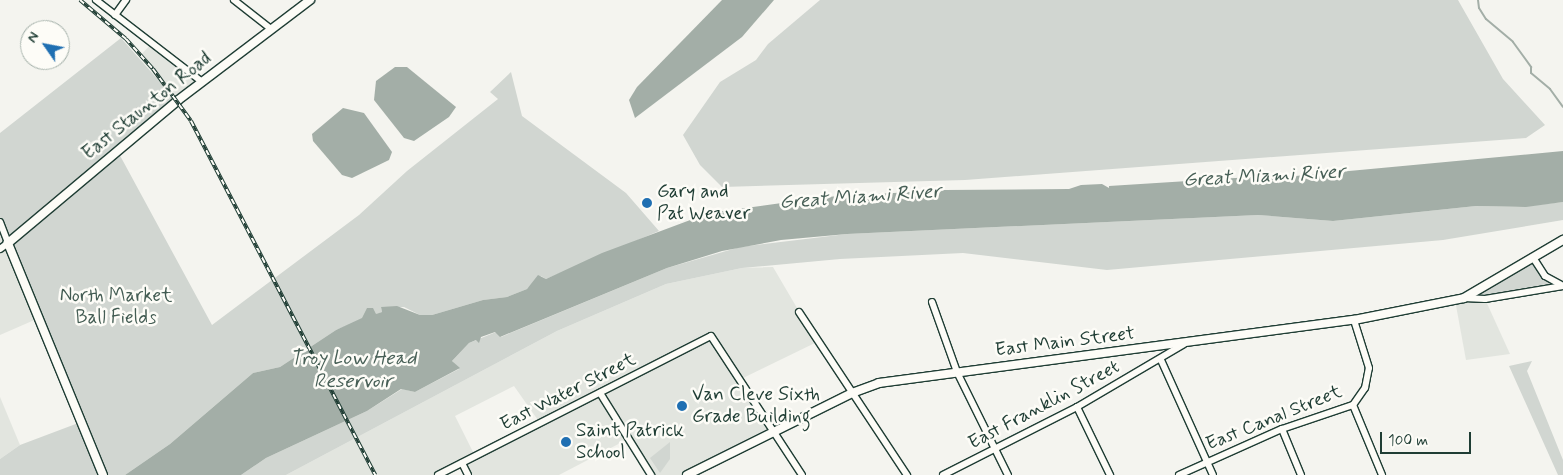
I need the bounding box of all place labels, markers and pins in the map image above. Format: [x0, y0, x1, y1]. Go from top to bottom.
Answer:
place label: Gary and Pat Weaver [657, 181, 751, 225]
marker: Gary and Pat Weaver [641, 197, 653, 209]
place label: Van Cleve Sixth Grade Building [692, 384, 819, 428]
marker: Van Cleve Sixth Grade Building [676, 400, 688, 412]
place label: Saint Patrick School [576, 420, 684, 464]
marker: Saint Patrick School [560, 436, 572, 448]

